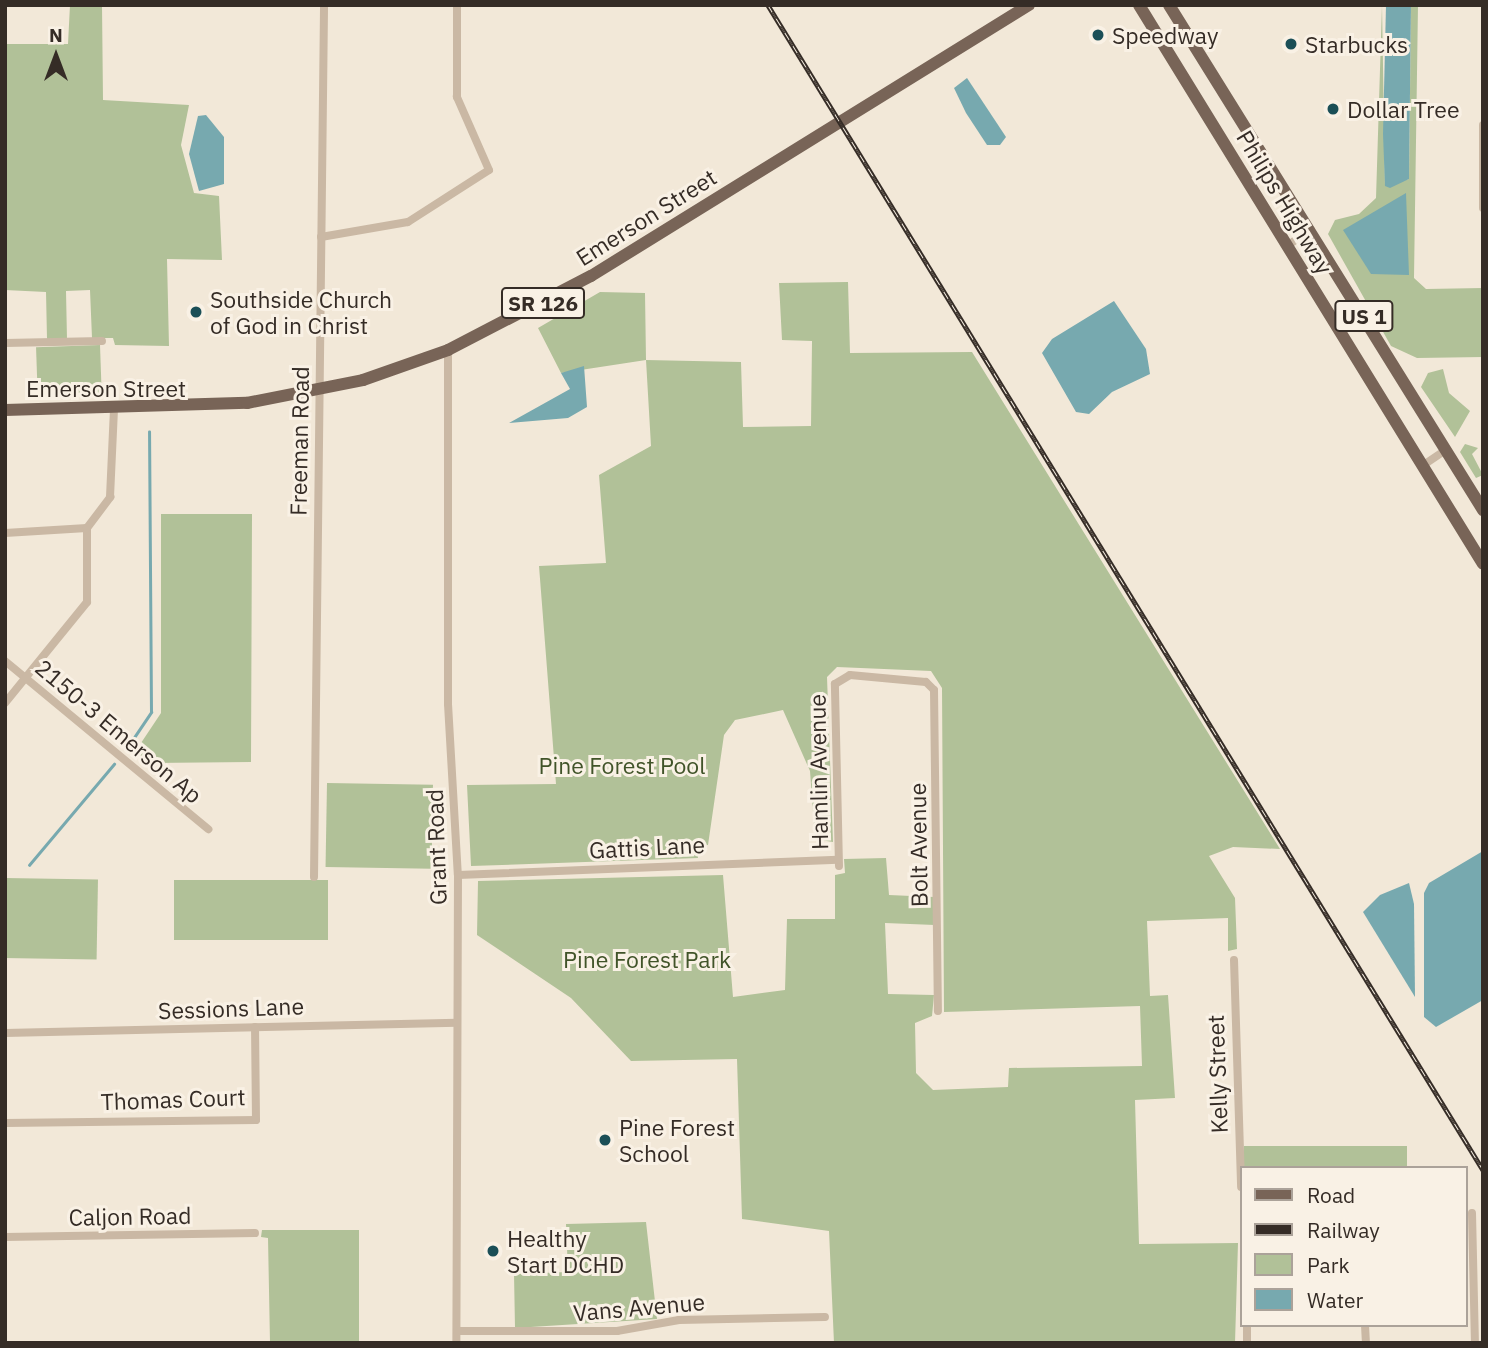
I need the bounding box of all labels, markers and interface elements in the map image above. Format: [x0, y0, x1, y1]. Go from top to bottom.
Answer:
north arrow [21, 21, 91, 91]
place label: Speedway [1112, 21, 1218, 49]
text: N [49, 23, 63, 47]
marker: Speedway [1090, 27, 1106, 43]
place label: Starbucks [1305, 30, 1408, 58]
marker: Starbucks [1283, 36, 1299, 52]
place label: Dollar Tree [1347, 95, 1460, 123]
marker: Dollar Tree [1325, 101, 1341, 117]
street label: Philips Highway [1231, 125, 1339, 279]
street label: Emerson Street [571, 163, 721, 271]
place label: Southside Church of God in Christ [210, 285, 392, 339]
road number: SR 126 [499, 286, 587, 320]
road number: US 1 [1334, 298, 1394, 334]
marker: Southside Church of God in Christ [188, 304, 204, 320]
street label: Freeman Road [284, 366, 314, 516]
street label: Emerson Street [26, 374, 186, 402]
street label: 2150-3 Emerson Ap [30, 653, 208, 809]
street label: Hamlin Avenue [803, 694, 833, 850]
park label: Pine Forest Pool [539, 751, 705, 779]
street label: Bolt Avenue [903, 783, 933, 907]
street label: Grant Road [420, 789, 452, 905]
street label: Gattis Lane [588, 830, 706, 864]
park label: Pine Forest Park [563, 945, 731, 973]
street label: Sessions Lane [158, 992, 304, 1024]
street label: Kelly Street [1201, 1014, 1233, 1134]
street label: Thomas Court [100, 1083, 246, 1115]
place label: Pine Forest School [619, 1113, 735, 1167]
marker: Pine Forest School [597, 1132, 613, 1148]
legend [1240, 1166, 1467, 1327]
text: Road [1307, 1181, 1355, 1209]
street label: Caljon Road [68, 1201, 192, 1231]
text: Railway [1307, 1216, 1380, 1244]
place label: Healthy Start DCHD [507, 1224, 624, 1278]
marker: Healthy Start DCHD [485, 1243, 501, 1259]
text: Park [1307, 1251, 1350, 1279]
text: Water [1307, 1286, 1363, 1314]
street label: Vans Avenue [572, 1287, 706, 1327]

